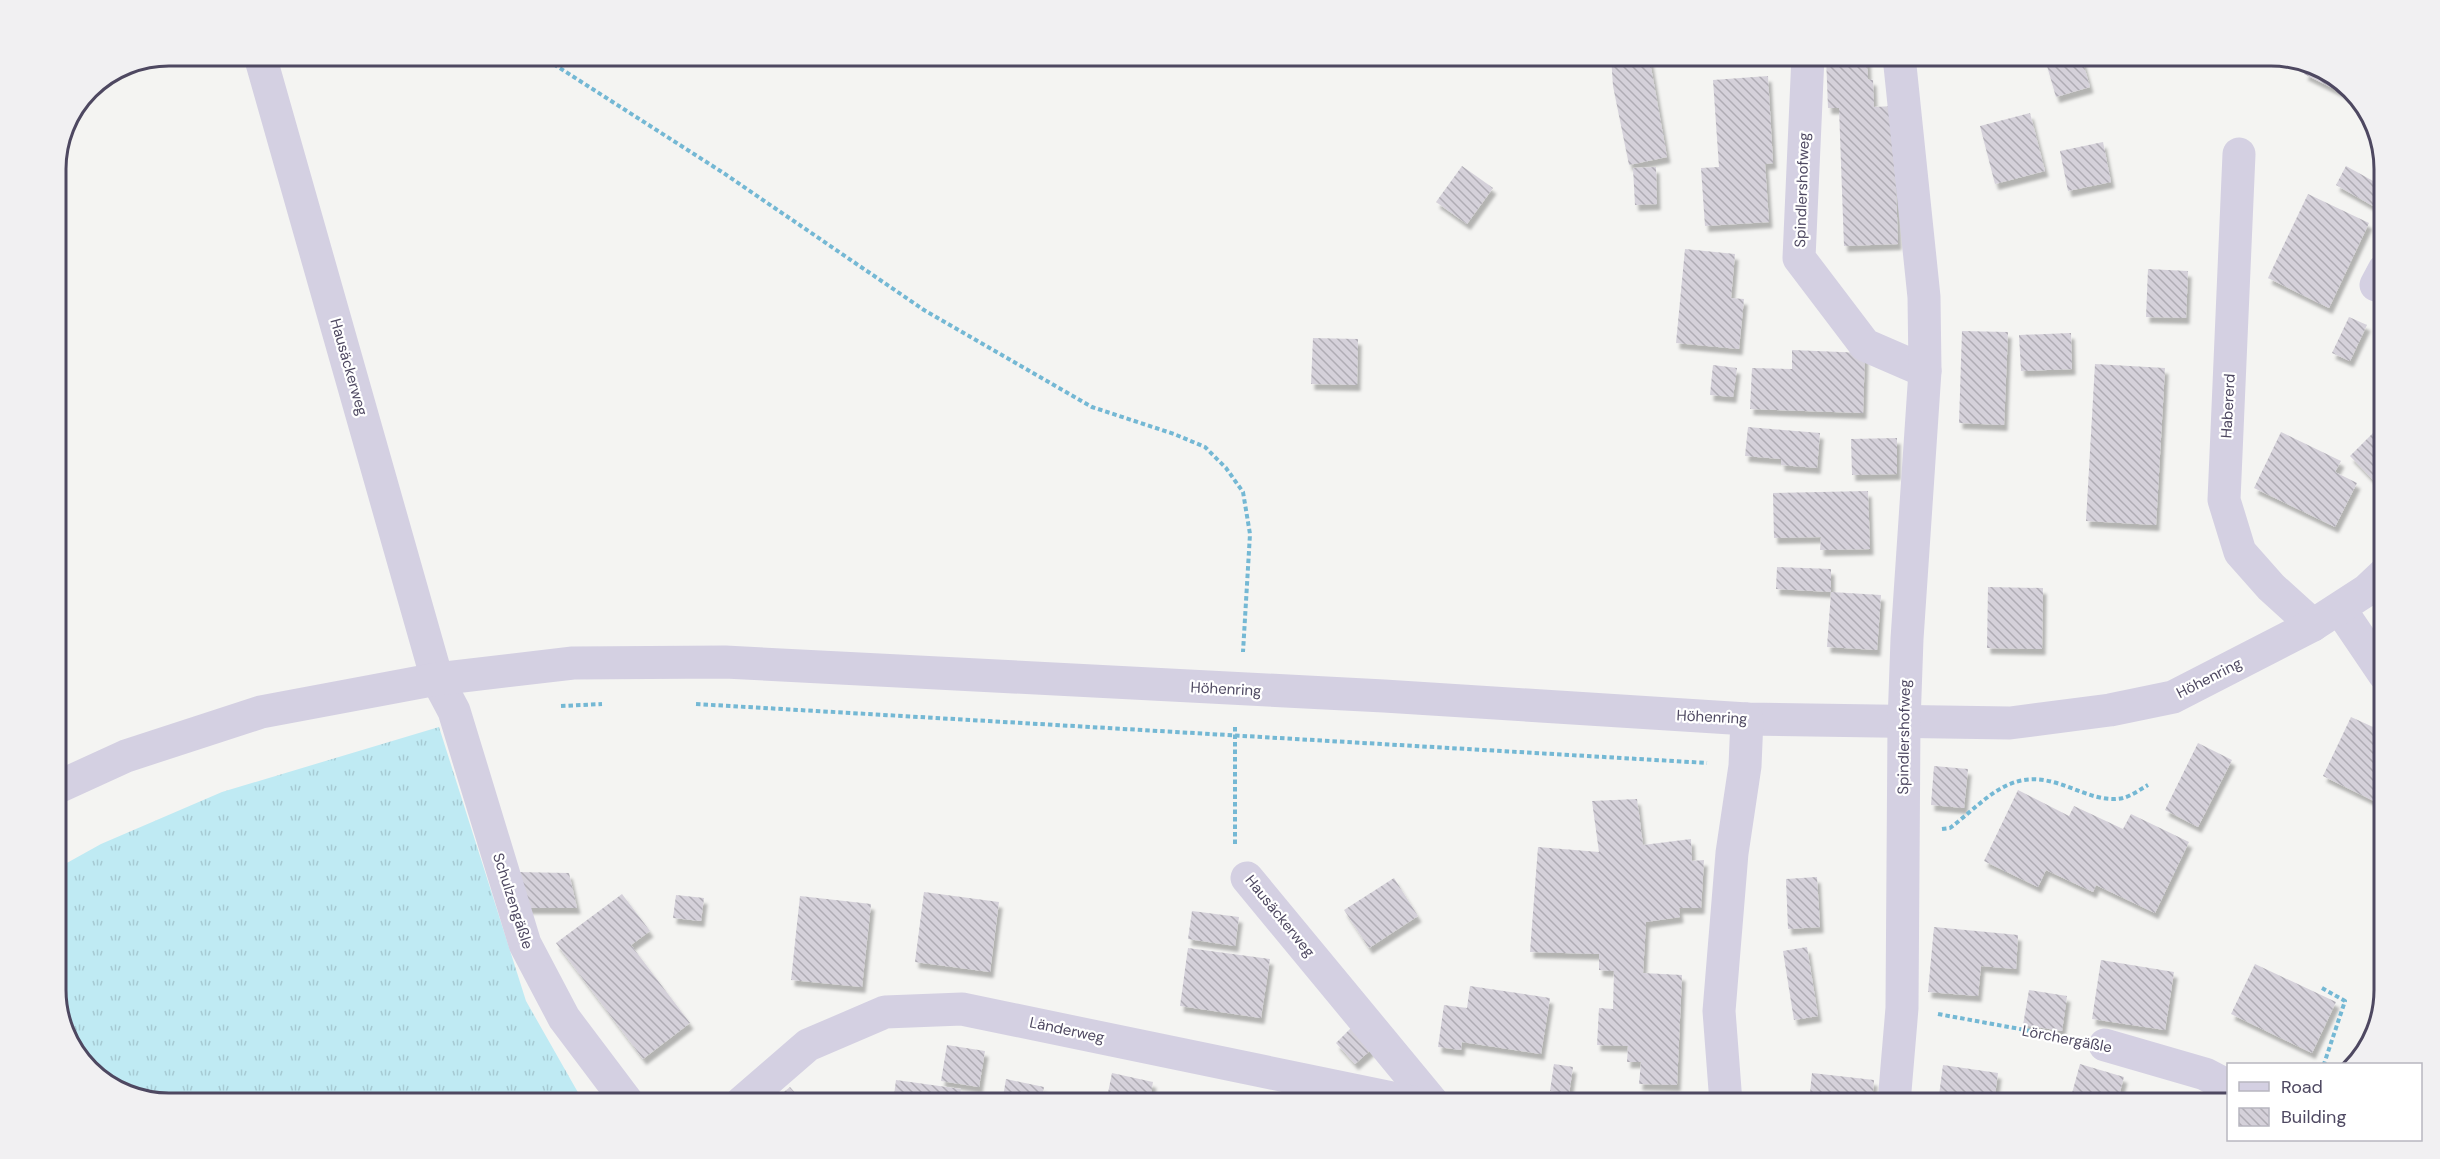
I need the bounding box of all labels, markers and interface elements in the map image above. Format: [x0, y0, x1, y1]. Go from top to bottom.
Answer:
street label: Spindlershofweg [1790, 132, 1814, 248]
street label: Hausäckerweg [326, 316, 372, 418]
street label: Habererd [2216, 373, 2240, 439]
street label: Höhenring [2173, 653, 2245, 703]
street label: Höhenring [1190, 677, 1262, 701]
street label: Spindlershofweg [1893, 679, 1915, 795]
street label: Höhenring [1676, 705, 1748, 729]
street label: Schulzengäßle [488, 850, 538, 952]
street label: Hausäckerweg [1241, 871, 1319, 961]
street label: Länderweg [1028, 1012, 1106, 1048]
street label: Lörchergäßle [2020, 1020, 2114, 1058]
legend [2227, 1063, 2422, 1141]
text: Road [2281, 1075, 2323, 1099]
text: Building [2281, 1105, 2346, 1129]

